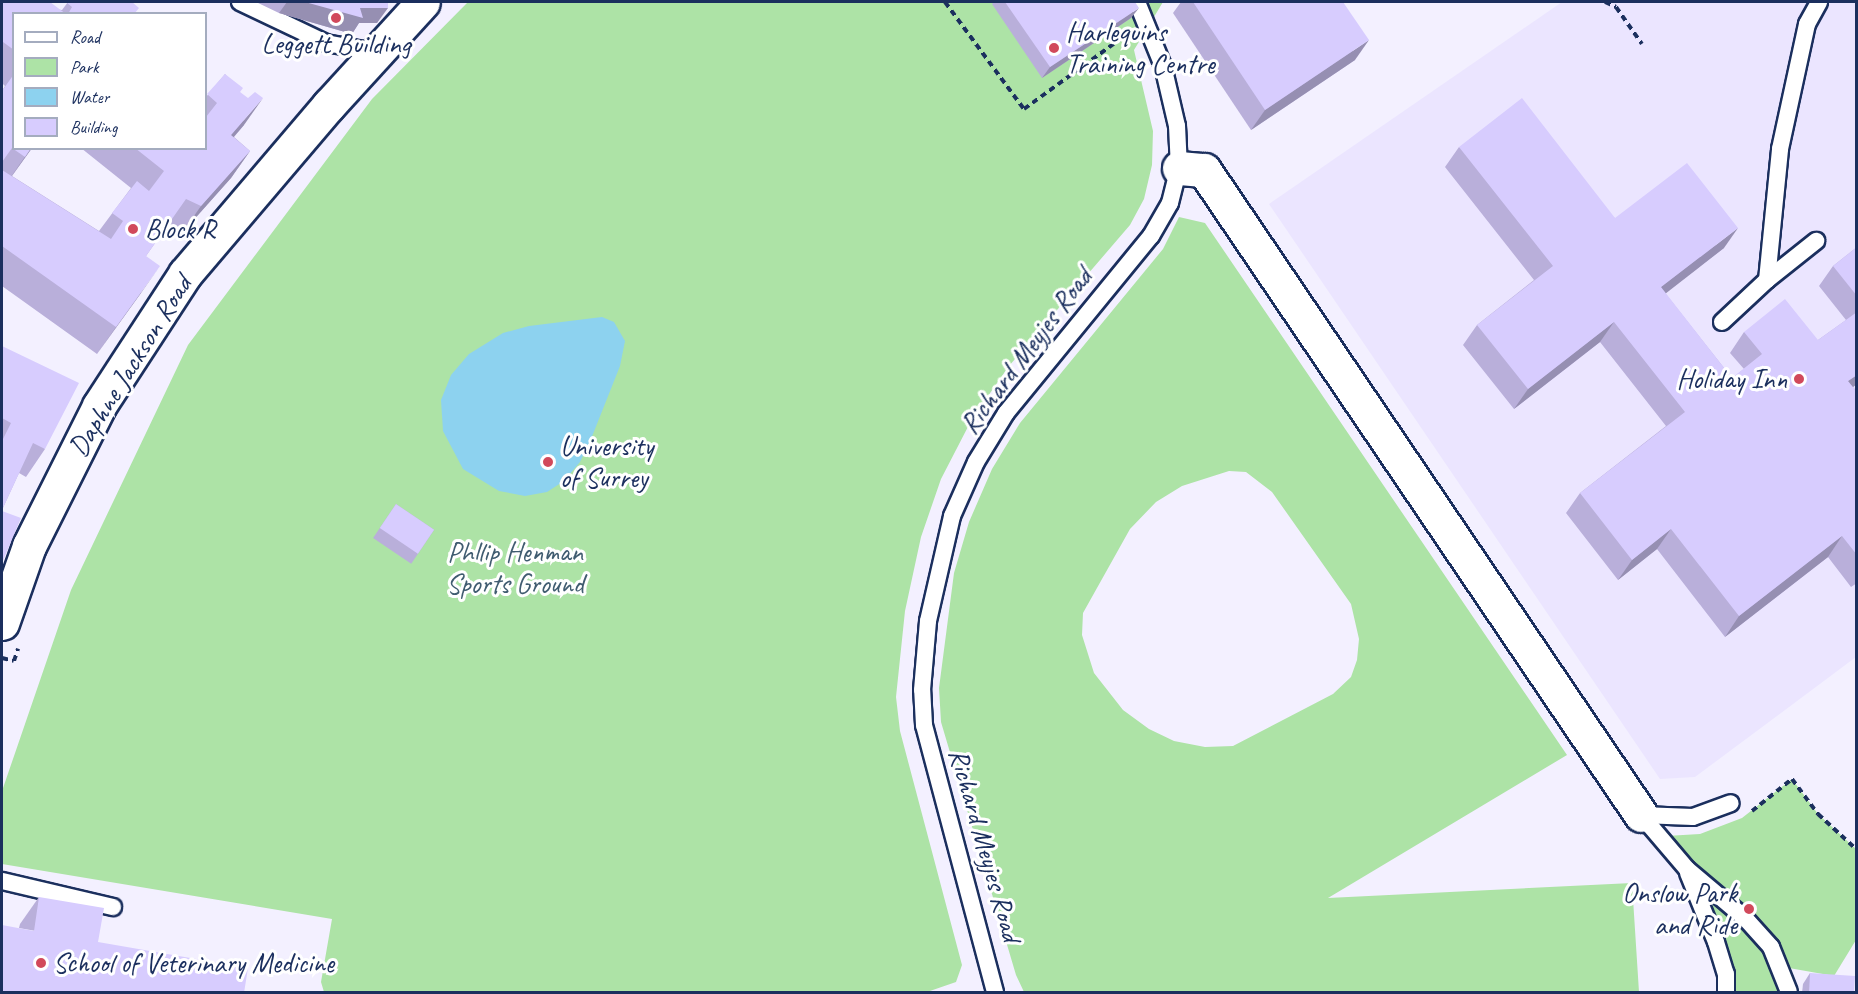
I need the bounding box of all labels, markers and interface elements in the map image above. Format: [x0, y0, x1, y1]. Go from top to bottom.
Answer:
marker: Leggett Building [329, 11, 343, 25]
legend [12, 12, 207, 150]
place label: Harlequins Training Centre [1066, 15, 1215, 81]
text: Road [70, 26, 100, 48]
place label: Leggett Building [262, 27, 410, 61]
marker: Harlequins Training Centre [1047, 41, 1061, 55]
text: Park [70, 56, 99, 78]
text: Water [70, 86, 109, 108]
text: Building [70, 116, 117, 138]
place label: Block R [145, 212, 216, 246]
marker: Block R [126, 222, 140, 236]
street label: Richard Meyjes Road [953, 261, 1099, 441]
street label: Daphne Jackson Road [61, 270, 199, 462]
place label: Holiday Inn [1676, 362, 1787, 396]
marker: Holiday Inn [1792, 372, 1806, 386]
place label: University of Surrey [560, 429, 653, 495]
marker: University of Surrey [541, 455, 555, 469]
park label: Phllip Henman Sports Ground [446, 535, 584, 601]
street label: Richard Meyjes Road [941, 745, 1029, 945]
place label: Onslow Park and Ride [1621, 876, 1737, 942]
marker: Onslow Park and Ride [1742, 902, 1756, 916]
place label: School of Veterinary Medicine [53, 946, 334, 980]
marker: School of Veterinary Medicine [34, 956, 48, 970]

